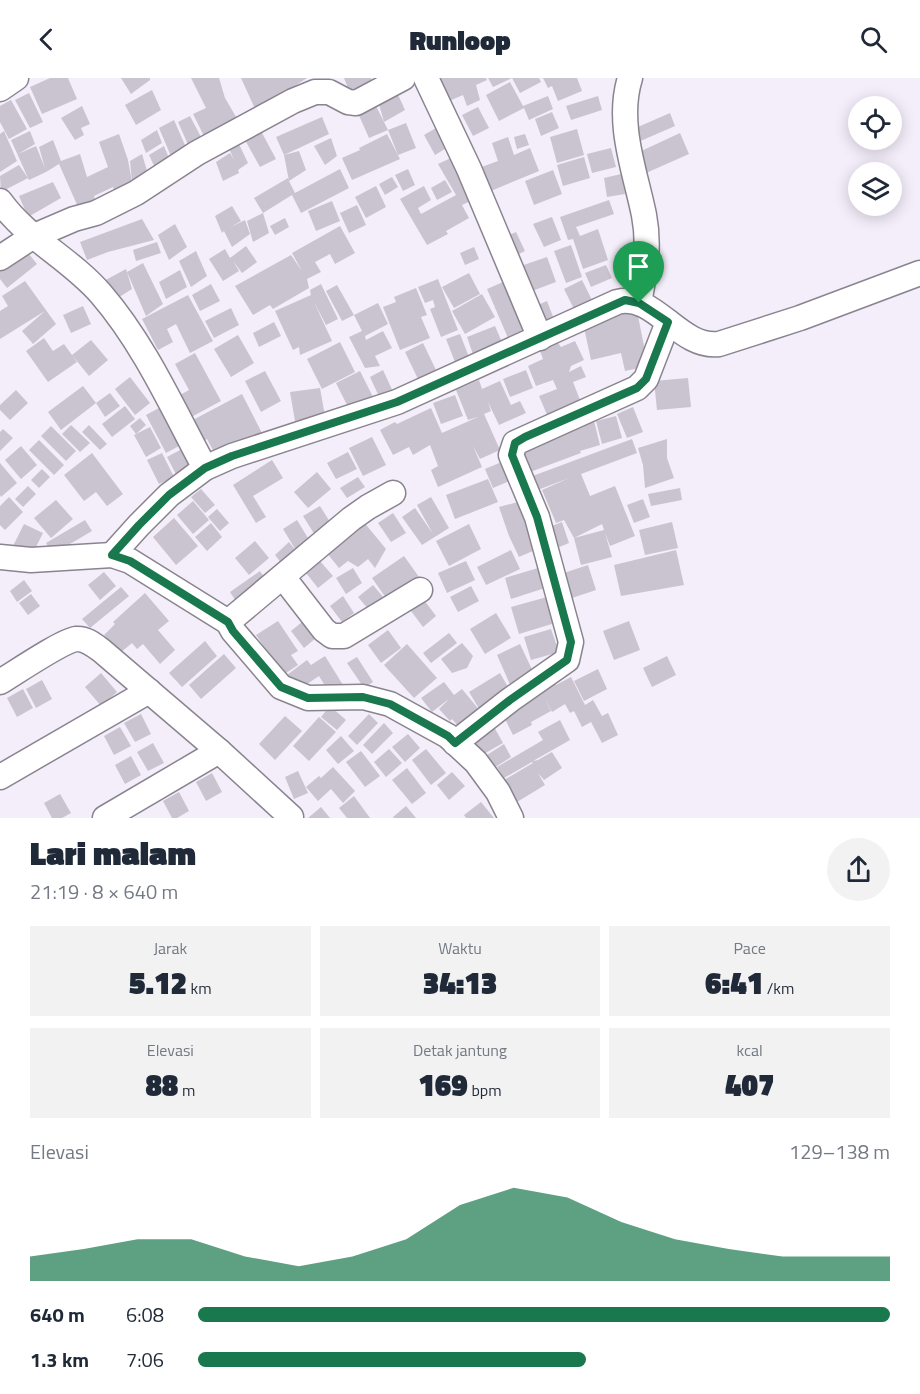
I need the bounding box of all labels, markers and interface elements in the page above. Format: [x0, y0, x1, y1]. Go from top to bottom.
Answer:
text: Runloop [409, 19, 511, 60]
icon: back [30, 23, 63, 56]
icon: search [857, 23, 890, 56]
map controls [848, 96, 902, 216]
button: locate [848, 96, 902, 150]
button: layers [848, 162, 902, 216]
pin [613, 241, 664, 303]
icon: arrive [622, 250, 655, 283]
text: Lari malam [30, 828, 196, 878]
button: share [827, 838, 890, 901]
text: 21:19 · 8 × 640 m [30, 876, 178, 907]
text: Jarak [153, 936, 187, 960]
text: Waktu [438, 936, 482, 960]
text: Pace [733, 936, 766, 960]
text: 5.12 [129, 960, 187, 1006]
text: 34:13 [423, 960, 497, 1006]
text: 6:41 [705, 960, 763, 1006]
text: km [187, 976, 212, 1000]
text: /km [763, 976, 794, 1000]
text: Elevasi [147, 1038, 194, 1062]
text: Detak jantung [413, 1038, 507, 1062]
text: kcal [737, 1038, 763, 1062]
text: 88 [145, 1062, 178, 1108]
text: 169 [418, 1062, 468, 1108]
text: 407 [725, 1062, 774, 1108]
text: m [178, 1078, 195, 1102]
text: bpm [468, 1078, 502, 1102]
text: Elevasi [30, 1136, 89, 1167]
text: 129–138 m [789, 1136, 890, 1167]
text: 640 m [30, 1299, 85, 1330]
text: 6:08 [126, 1299, 164, 1330]
text: 1.3 km [30, 1344, 89, 1375]
text: 7:06 [126, 1344, 164, 1375]

